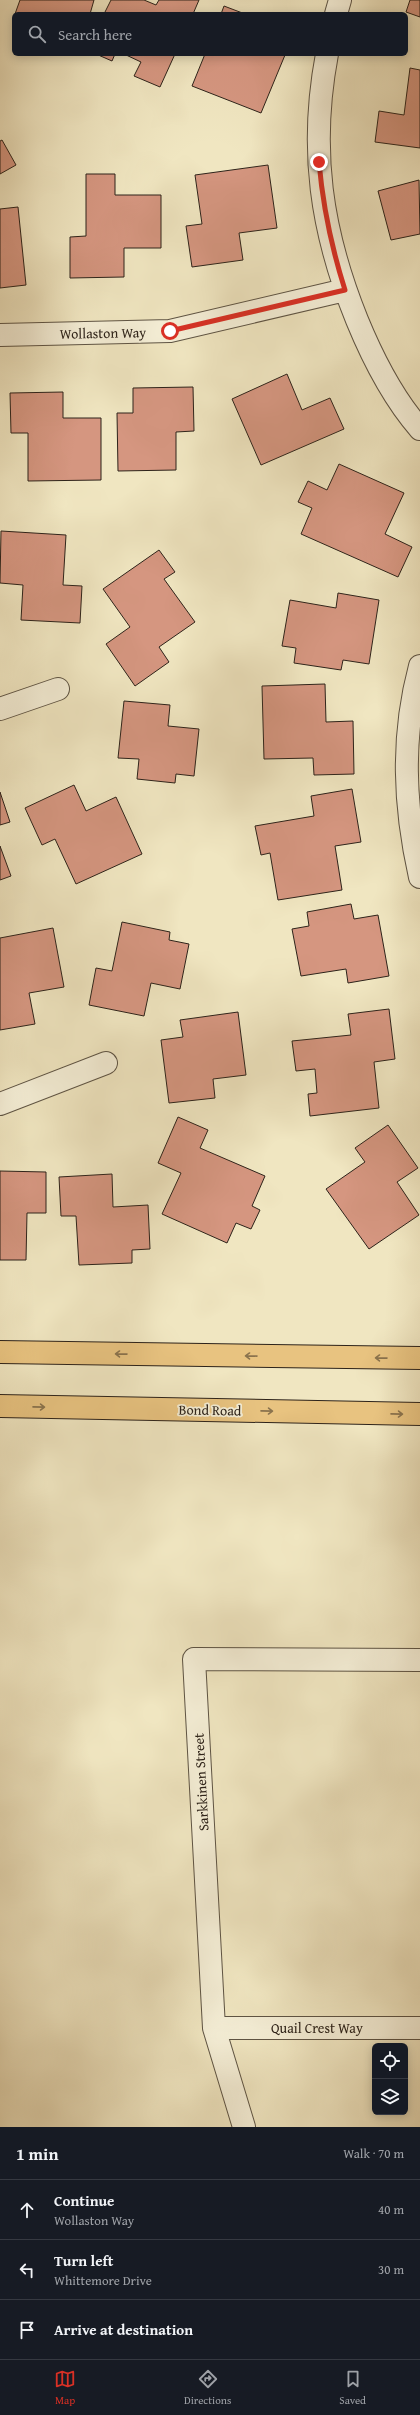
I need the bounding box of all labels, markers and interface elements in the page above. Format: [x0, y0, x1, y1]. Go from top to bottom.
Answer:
search box [12, 12, 408, 56]
icon: search [26, 23, 48, 45]
text: Search here [58, 24, 132, 45]
route end [310, 153, 328, 171]
street label: Wollaston Way [60, 322, 146, 344]
route start [161, 322, 179, 340]
one-way arrow [115, 1350, 128, 1357]
one-way arrow [245, 1352, 258, 1360]
one-way arrow [375, 1354, 388, 1362]
street label: Bond Road [178, 1399, 242, 1421]
one-way arrow [32, 1403, 45, 1410]
one-way arrow [260, 1407, 273, 1415]
one-way arrow [390, 1410, 403, 1418]
street label: Sarkkinen Street [188, 1732, 214, 1832]
street label: Quail Crest Way [271, 2018, 363, 2038]
map controls [372, 2043, 408, 2115]
button: locate [372, 2043, 408, 2079]
button: layers [372, 2079, 408, 2115]
text: 1 min [16, 2141, 58, 2166]
text: Walk · 70 m [343, 2144, 404, 2163]
text: Continue [54, 2190, 115, 2211]
icon: ahead [16, 2199, 38, 2221]
text: 40 m [378, 2200, 404, 2219]
text: Wollaston Way [54, 2211, 134, 2230]
text: Turn left [54, 2250, 113, 2271]
icon: left [16, 2259, 38, 2281]
text: 30 m [378, 2260, 404, 2279]
text: Whittemore Drive [54, 2271, 152, 2290]
icon: arrive [16, 2319, 38, 2341]
text: Arrive at destination [54, 2319, 193, 2340]
tab: Map [54, 2368, 76, 2408]
tab: Directions [184, 2368, 231, 2408]
tab: Saved [339, 2368, 366, 2408]

